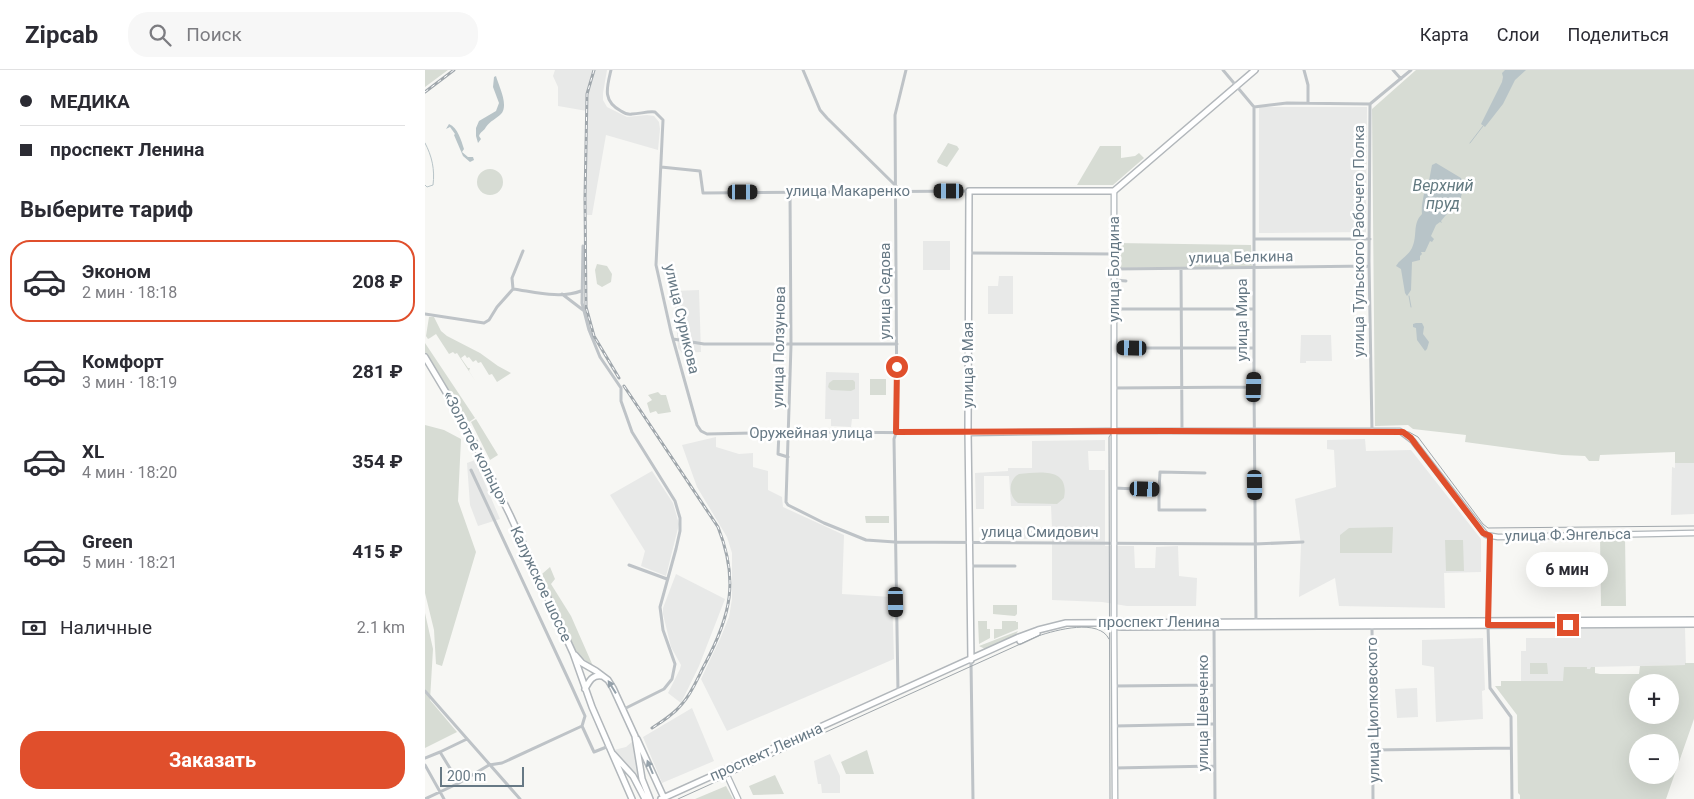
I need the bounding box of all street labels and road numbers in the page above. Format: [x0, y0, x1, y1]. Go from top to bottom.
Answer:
street label: улица Тульского Рабочего Полка [1350, 125, 1368, 357]
street label: улица Макаренко [786, 182, 910, 200]
street label: улица Болдина [1105, 216, 1123, 322]
street label: улица Седова [876, 243, 894, 339]
street label: улица Белкина [1189, 247, 1293, 267]
street label: улица Сурикова [661, 262, 703, 376]
street label: улица Мира [1233, 278, 1251, 362]
street label: улица Ползунова [769, 286, 789, 408]
street label: улица 9 Мая [959, 322, 977, 408]
street label: «Золотое кольцо» [439, 388, 513, 508]
street label: Оружейная улица [749, 424, 873, 442]
street label: Калужское шоссе [506, 523, 576, 645]
street label: улица Смидович [981, 523, 1099, 541]
street label: улица Ф.Энгельса [1505, 525, 1631, 545]
street label: проспект Ленина [1098, 613, 1220, 631]
street label: улица Циолковского [1363, 637, 1383, 783]
street label: улица Шевченко [1194, 655, 1212, 771]
street label: проспект Ленина [707, 719, 825, 785]

